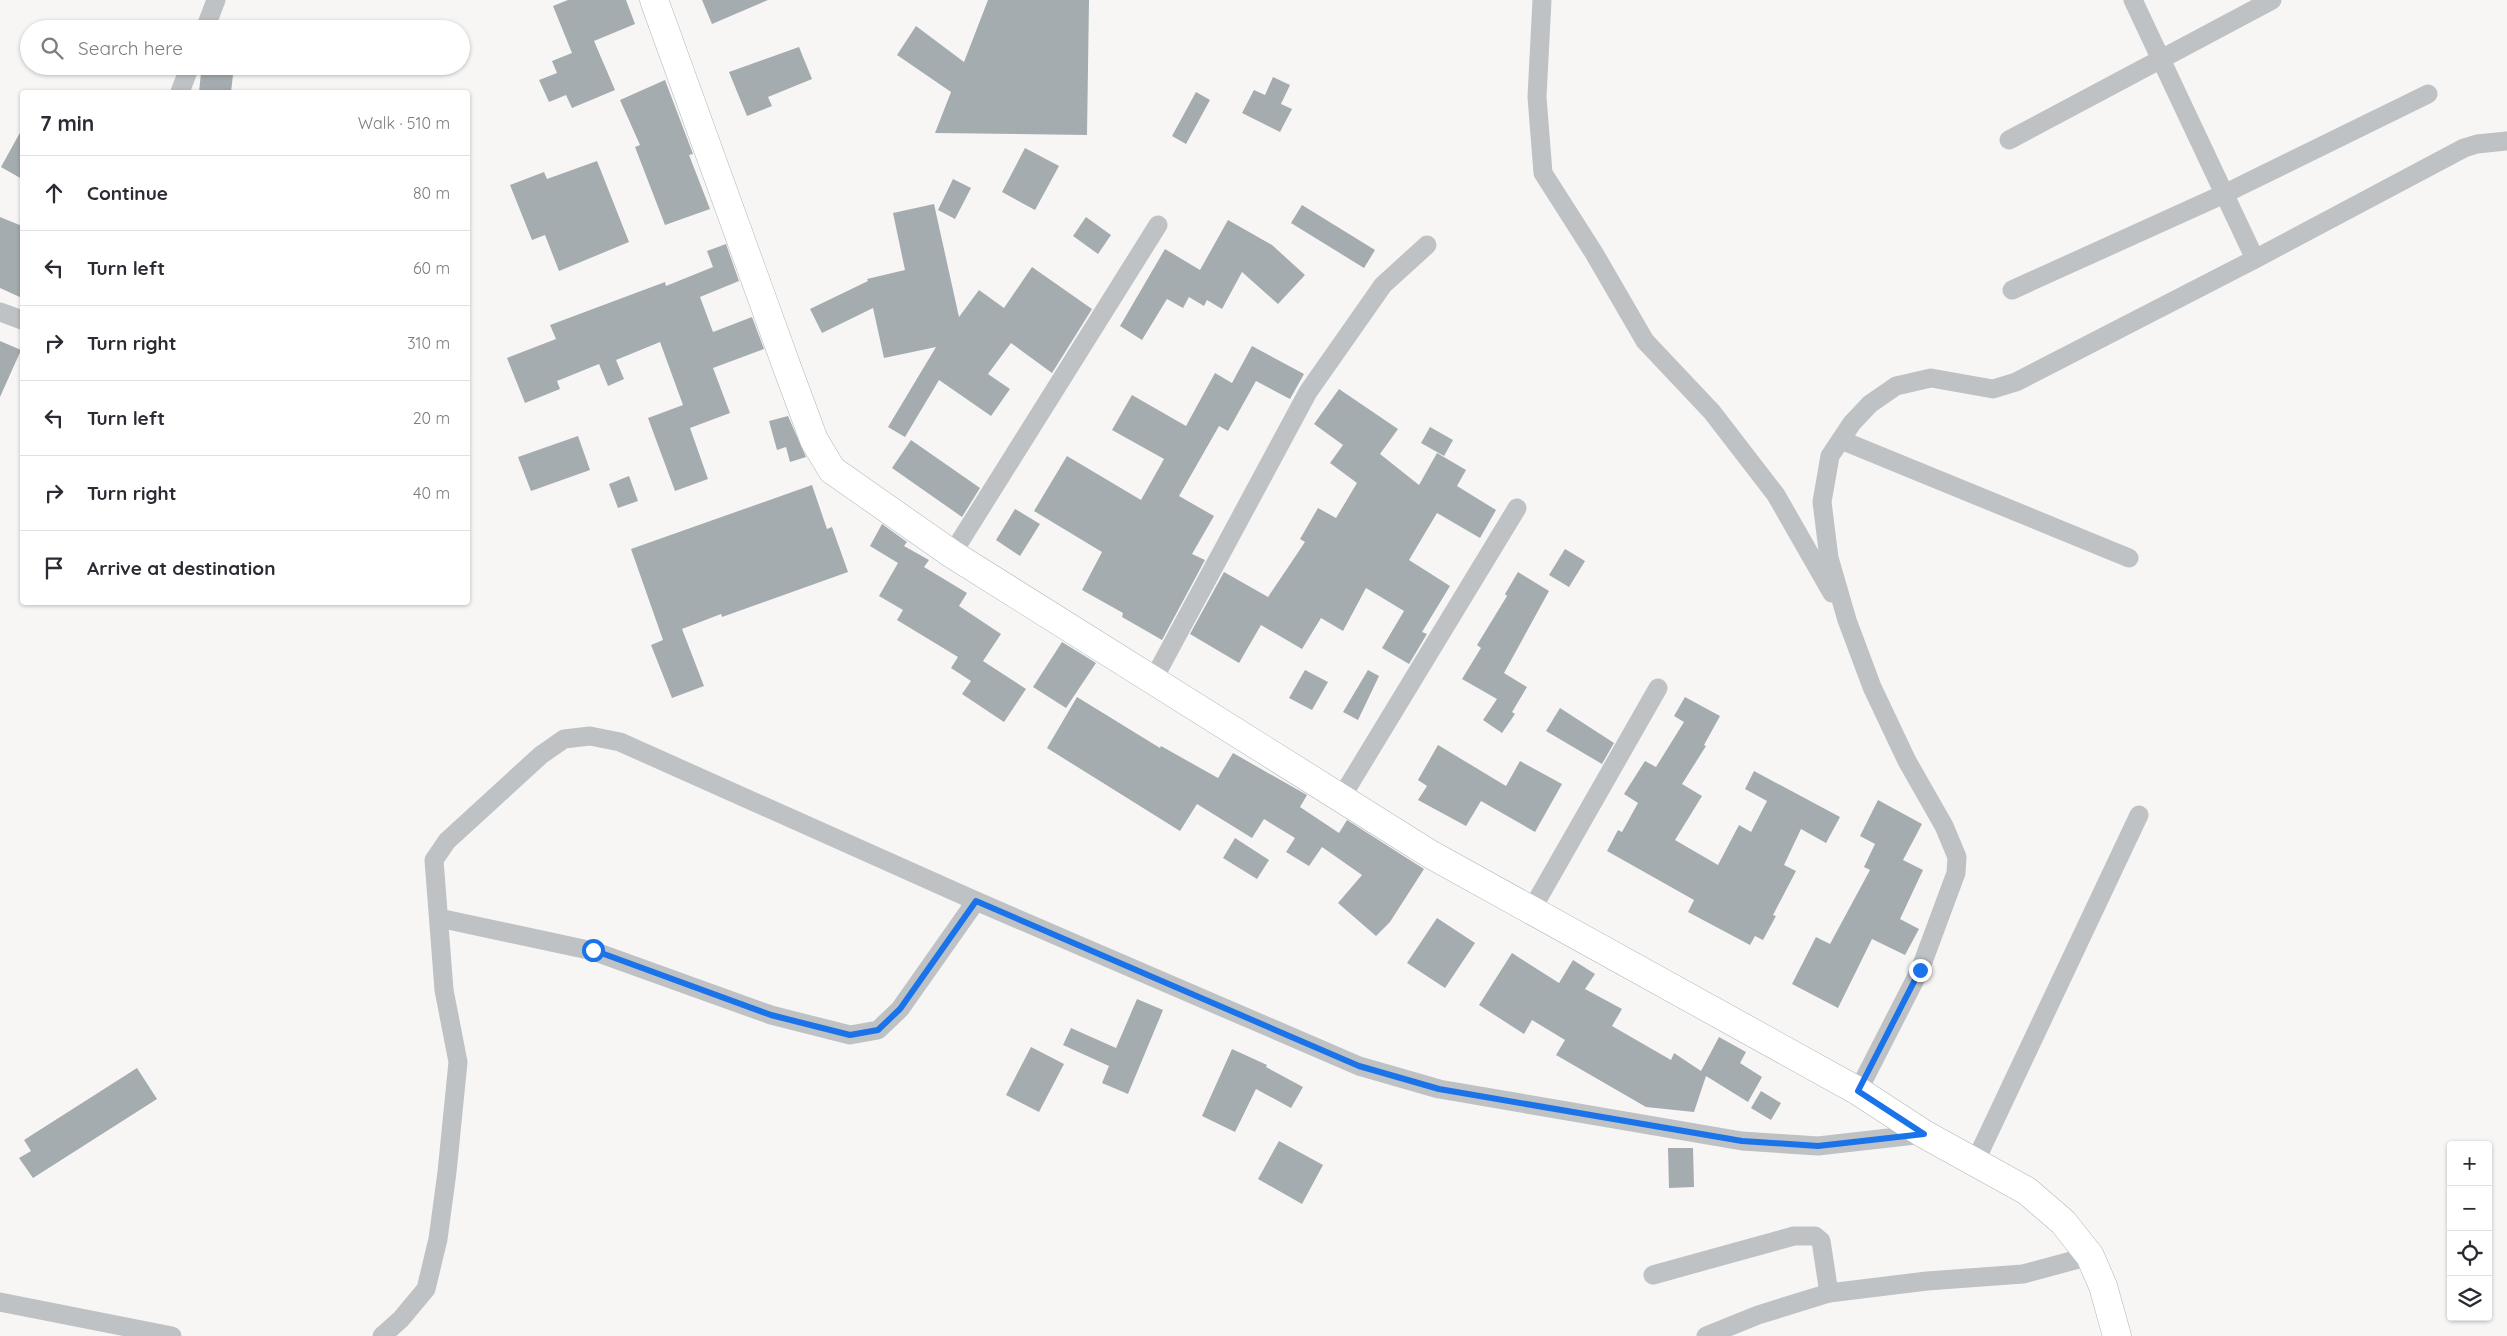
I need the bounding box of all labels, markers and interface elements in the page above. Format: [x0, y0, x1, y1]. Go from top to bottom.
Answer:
search box [20, 20, 470, 75]
icon: search [38, 34, 66, 62]
text: Search here [78, 36, 183, 60]
text: 7 min [40, 110, 94, 136]
text: Walk · 510 m [358, 113, 450, 133]
icon: ahead [40, 179, 68, 207]
text: Continue [87, 181, 168, 205]
text: 80 m [413, 183, 450, 203]
icon: left [40, 254, 68, 282]
text: Turn left [87, 256, 165, 280]
text: 60 m [413, 258, 450, 278]
icon: right [40, 329, 68, 357]
text: Turn right [87, 331, 176, 355]
text: 310 m [407, 333, 450, 353]
icon: left [40, 404, 68, 432]
text: Turn left [87, 406, 165, 430]
text: 20 m [413, 408, 450, 428]
icon: right [40, 479, 68, 507]
text: Turn right [87, 481, 176, 505]
text: 40 m [413, 483, 450, 503]
icon: arrive [40, 554, 68, 582]
text: Arrive at destination [87, 556, 276, 580]
route start [582, 939, 605, 962]
route end [1909, 959, 1932, 982]
map controls [2447, 1141, 2492, 1321]
button: + [2447, 1141, 2492, 1186]
button: − [2447, 1186, 2492, 1231]
button: locate [2447, 1231, 2492, 1276]
button: layers [2447, 1276, 2492, 1321]

